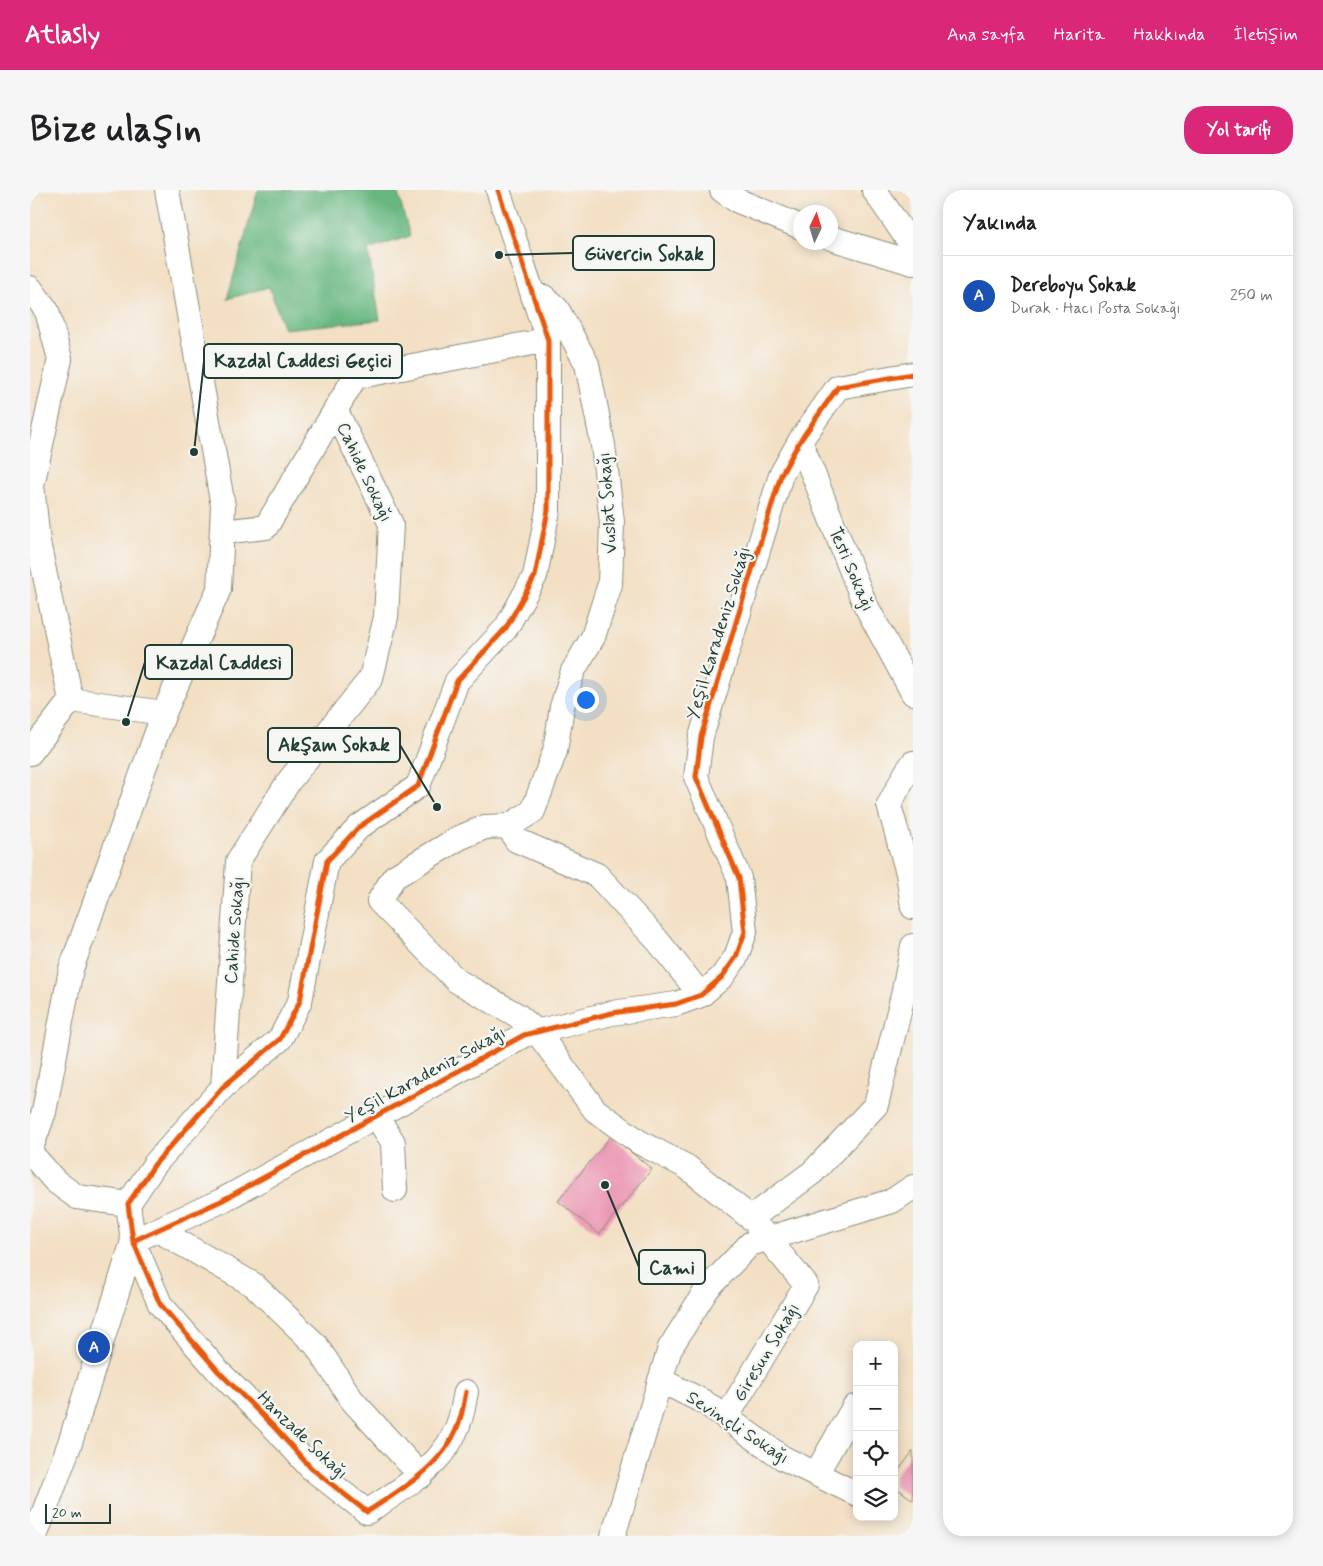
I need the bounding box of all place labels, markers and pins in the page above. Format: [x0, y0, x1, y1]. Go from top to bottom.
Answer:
callout: Güvercin Sokak [573, 236, 714, 270]
callout: Kazdal Caddesi Geçici [204, 344, 402, 378]
callout: Kazdal Caddesi [145, 645, 292, 679]
callout: Akşam Sokak [268, 728, 400, 762]
callout: Cami [639, 1250, 705, 1284]
pin: A [78, 1328, 110, 1366]

